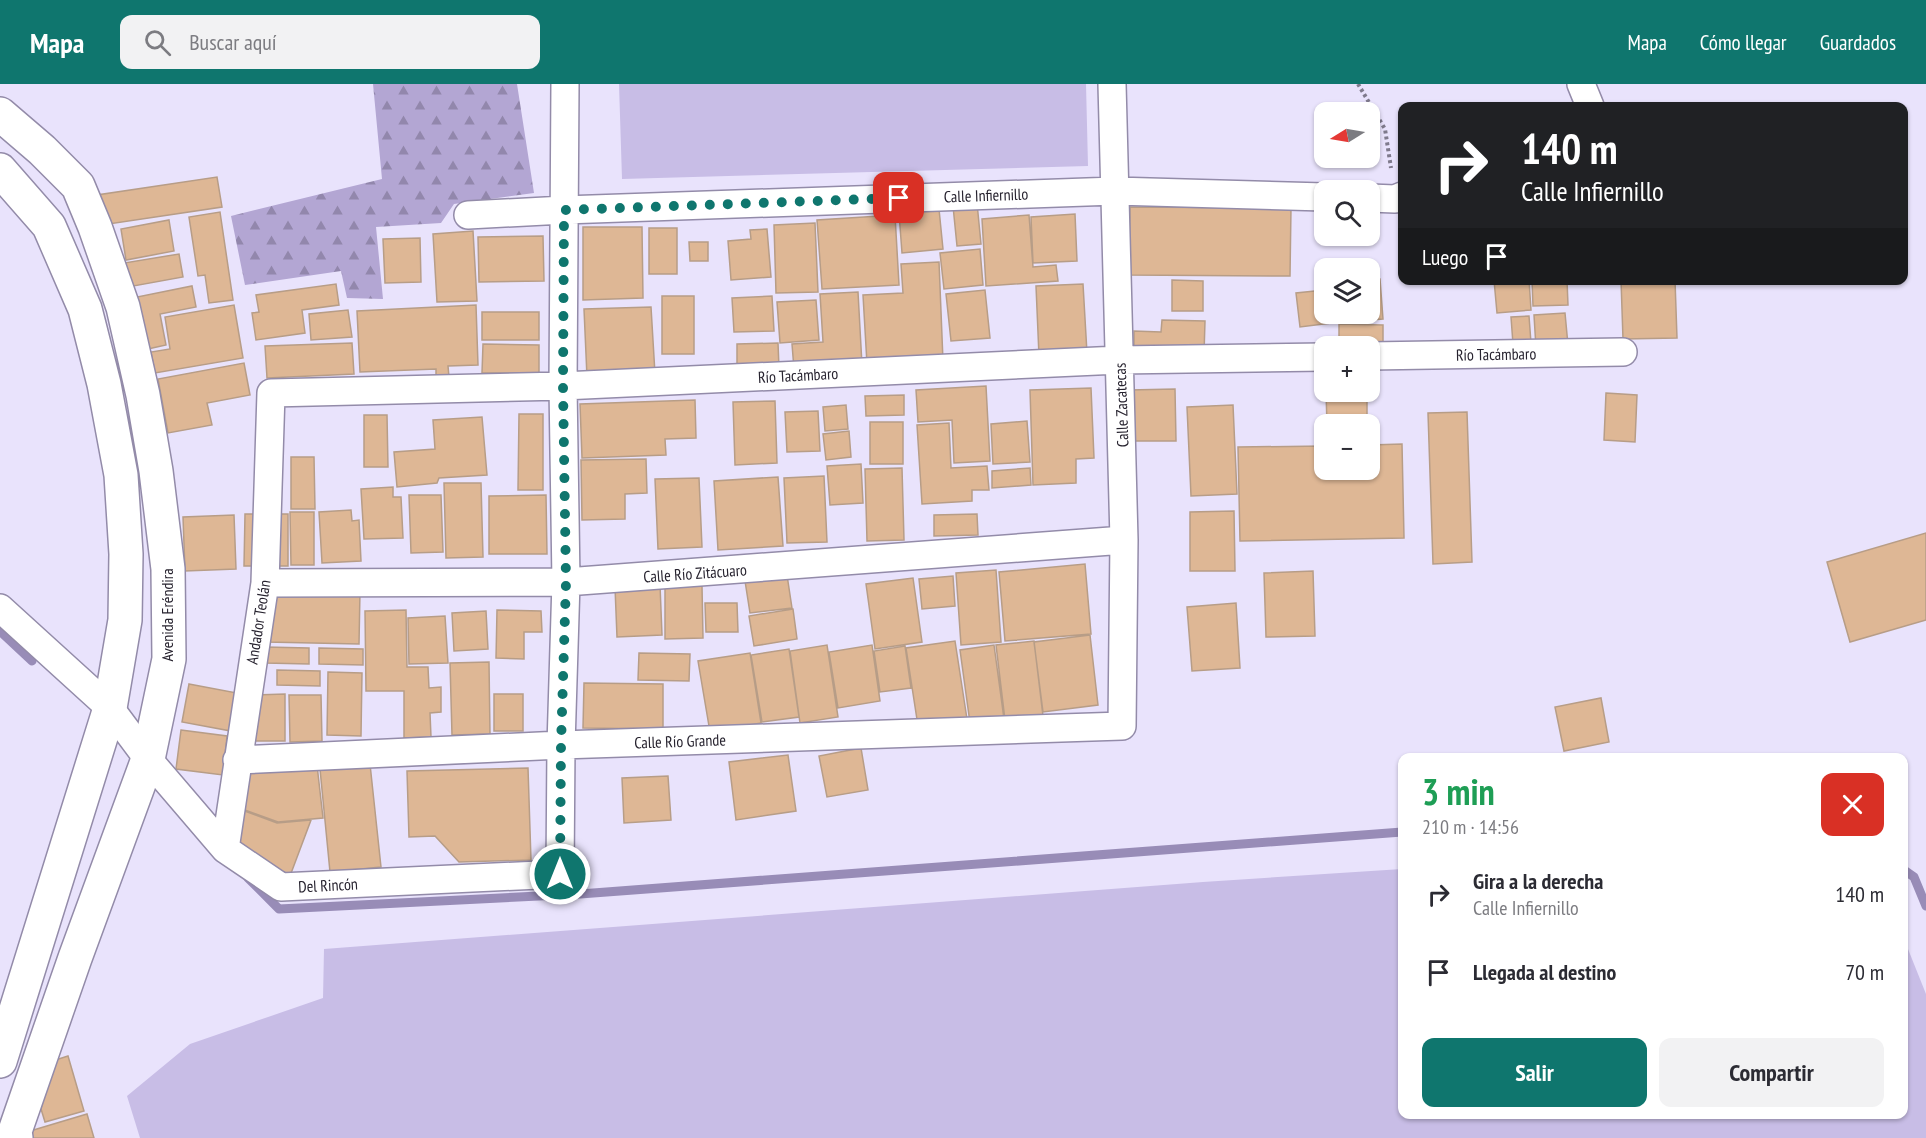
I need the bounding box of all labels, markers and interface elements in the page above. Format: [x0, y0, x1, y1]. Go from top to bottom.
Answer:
search box [120, 15, 540, 69]
text: Mapa [30, 24, 84, 61]
icon: search [141, 26, 174, 59]
text: Buscar aquí [189, 28, 277, 56]
text: Mapa [1628, 29, 1667, 56]
text: Cómo llegar [1700, 29, 1787, 56]
text: Guardados [1820, 29, 1896, 56]
north arrow [1314, 102, 1380, 168]
map controls [1314, 102, 1380, 480]
text: 140 m [1521, 121, 1618, 176]
icon: right [1422, 126, 1500, 204]
pin [873, 172, 924, 223]
text: Calle Infiernillo [1521, 174, 1664, 208]
button: search [1314, 180, 1380, 246]
icon: arrive [882, 181, 915, 214]
street label: Calle Infiernillo [943, 184, 1029, 206]
icon: arrive [1480, 240, 1513, 273]
text: Luego [1422, 243, 1468, 271]
button: layers [1314, 258, 1380, 324]
button: + [1314, 336, 1380, 402]
street label: Río Tacámbaro [1456, 343, 1536, 365]
street label: Río Tacámbaro [757, 363, 839, 387]
street label: Calle Zacatecas [1110, 363, 1132, 447]
button: − [1314, 414, 1380, 480]
street label: Calle Río Zitácuaro [643, 559, 748, 587]
street label: Avenida Eréndira [157, 568, 177, 662]
street label: Andador Teolán [241, 578, 275, 666]
street label: Calle Río Grande [634, 729, 726, 753]
text: 3 min [1422, 768, 1495, 815]
button: close [1821, 773, 1884, 836]
text: 210 m · 14:56 [1422, 814, 1519, 840]
position arrow [528, 842, 592, 906]
text: Gira a la derecha [1473, 867, 1603, 895]
street label: Del Rincón [298, 873, 358, 897]
icon: right [1422, 878, 1455, 911]
text: 140 m [1835, 880, 1884, 908]
text: Calle Infiernillo [1473, 895, 1579, 921]
icon: arrive [1422, 956, 1455, 989]
text: Llegada al destino [1473, 958, 1616, 986]
text: 70 m [1845, 958, 1884, 986]
button: Salir [1422, 1038, 1647, 1107]
button: Compartir [1659, 1038, 1884, 1107]

